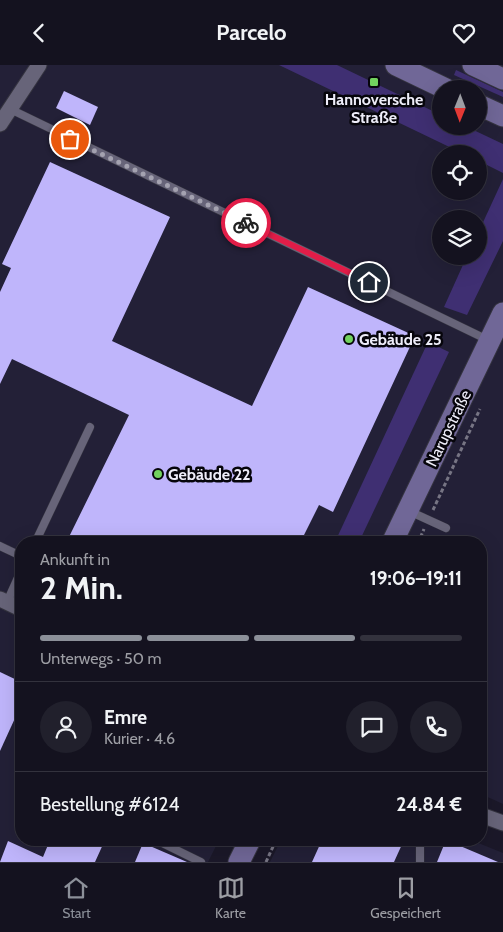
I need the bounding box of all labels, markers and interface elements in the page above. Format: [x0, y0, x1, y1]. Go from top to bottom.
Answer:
icon: back [25, 19, 53, 47]
text: Parcelo [216, 19, 287, 46]
icon: heart [450, 19, 478, 47]
marker: Hannoversche Straße [368, 76, 380, 88]
north arrow [432, 80, 488, 135]
map controls [432, 80, 487, 265]
place label: Hannoversche Straße [325, 90, 423, 127]
pin [49, 118, 91, 160]
icon: bag [56, 125, 84, 153]
button: locate [432, 145, 487, 200]
courier [221, 198, 271, 248]
icon: bike [232, 209, 260, 237]
button: layers [432, 210, 487, 265]
pin [348, 261, 390, 303]
icon: home [355, 268, 383, 296]
place label: Gebäude 25 [359, 330, 442, 349]
marker: Gebäude 25 [343, 333, 355, 345]
street label: Narupstraße [422, 387, 475, 470]
place label: Gebäude 22 [168, 465, 251, 484]
marker: Gebäude 22 [152, 468, 164, 480]
text: Ankunft in [40, 550, 110, 569]
text: 19:06–19:11 [370, 567, 462, 590]
text: 2 Min. [40, 568, 123, 607]
text: Unterwegs · 50 m [40, 649, 162, 668]
button: person [40, 701, 92, 753]
button: chat [346, 701, 398, 753]
button: phone [410, 701, 462, 753]
text: Emre [104, 706, 147, 729]
text: Kurier · 4.6 [104, 729, 175, 748]
text: Bestellung #6124 [40, 793, 179, 816]
text: 24.84 € [396, 793, 462, 816]
tab: Start [62, 874, 91, 922]
tab: Karte [215, 874, 246, 922]
tab: Gespeichert [370, 874, 441, 922]

